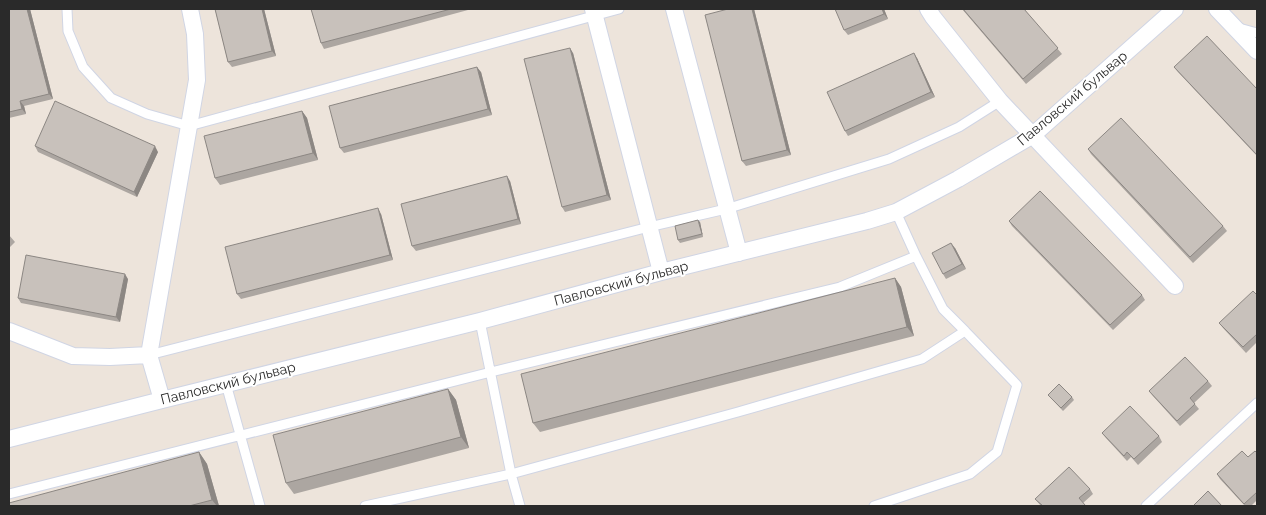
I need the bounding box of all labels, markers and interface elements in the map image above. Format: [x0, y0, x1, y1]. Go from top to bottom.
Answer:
street label: Павловский бульвар [1014, 47, 1130, 149]
street label: Павловский бульвар [552, 257, 690, 309]
street label: Павловский бульвар [159, 358, 297, 408]

